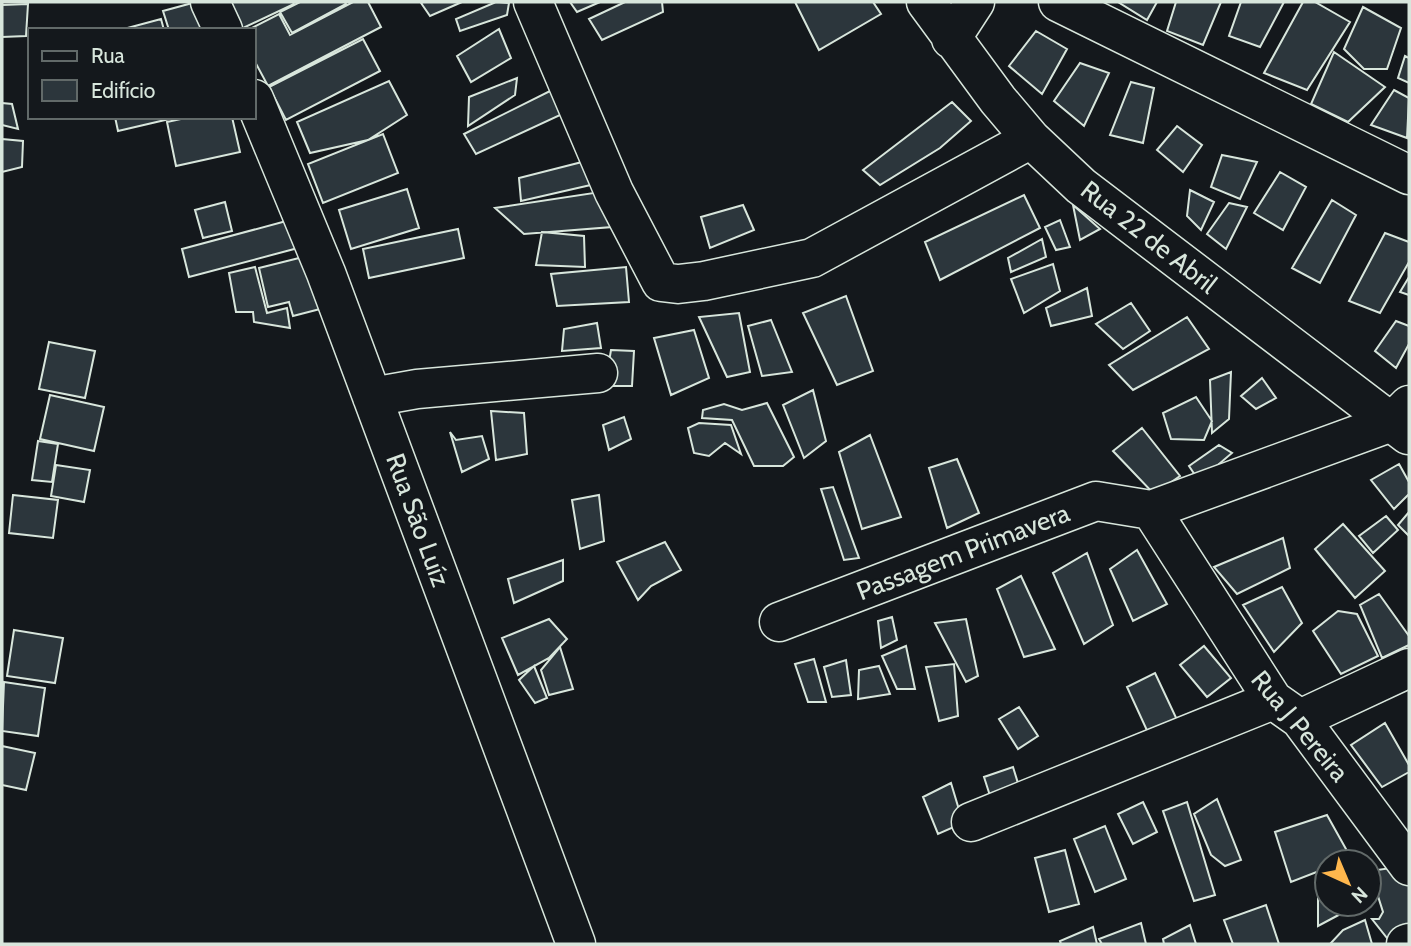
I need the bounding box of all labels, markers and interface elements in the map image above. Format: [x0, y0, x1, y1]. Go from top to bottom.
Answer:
legend [28, 28, 256, 119]
text: Rua [91, 43, 125, 68]
text: Edifício [91, 78, 155, 103]
street label: Rua 22 de Abril [1074, 174, 1224, 300]
street label: Rua São Luíz [379, 449, 457, 591]
street label: Passagem Primavera [852, 496, 1074, 607]
street label: Rua J Pereira [1244, 664, 1356, 788]
north arrow [1313, 848, 1383, 918]
text: N [1347, 882, 1372, 908]

